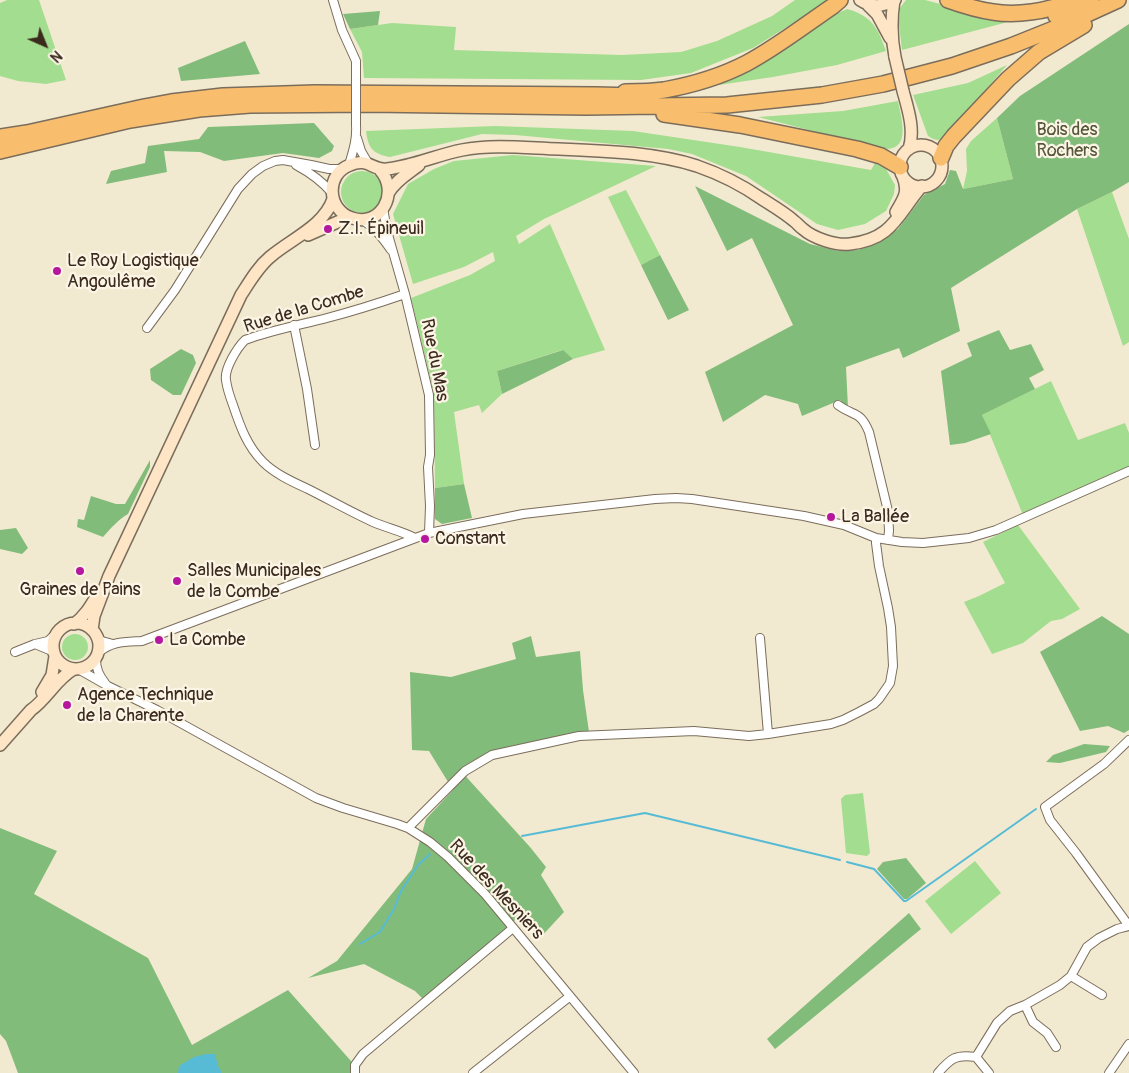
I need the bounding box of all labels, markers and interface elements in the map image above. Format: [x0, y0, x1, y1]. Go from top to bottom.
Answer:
north arrow [20, 20, 70, 70]
text: N [46, 47, 65, 66]
park label: Bois des Rochers [1036, 119, 1098, 162]
place label: Z.I. Épineuil [338, 218, 424, 240]
marker: Z.I. Épineuil [322, 223, 334, 235]
place label: Le Roy Logistique Angoulême [67, 250, 199, 292]
marker: Le Roy Logistique Angoulême [51, 265, 63, 277]
street label: Rue de la Combe [241, 281, 367, 339]
street label: Rue du Mas [415, 317, 453, 403]
place label: La Ballée [841, 506, 909, 528]
marker: La Ballée [825, 511, 837, 523]
place label: Constant [435, 528, 506, 550]
marker: Constant [419, 533, 431, 545]
place label: Salles Municipales de la Combe [187, 560, 321, 602]
marker: Graines de Pains [74, 565, 86, 577]
marker: Salles Municipales de la Combe [171, 575, 183, 587]
place label: Graines de Pains [19, 579, 141, 601]
place label: La Combe [169, 629, 245, 651]
marker: La Combe [153, 634, 165, 646]
place label: Agence Technique de la Charente [77, 684, 213, 726]
marker: Agence Technique de la Charente [61, 699, 73, 711]
street label: Rue des Mesniers [444, 836, 548, 944]

